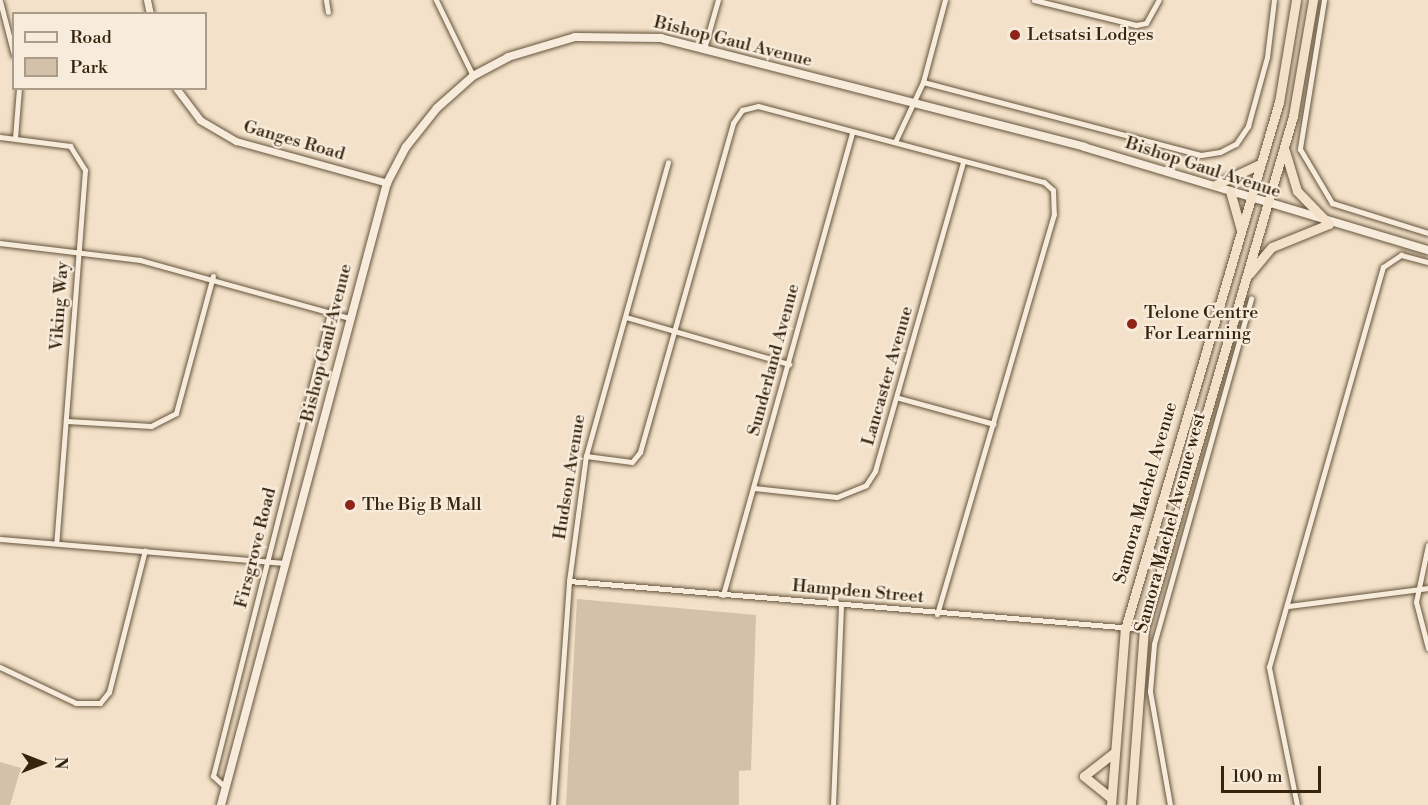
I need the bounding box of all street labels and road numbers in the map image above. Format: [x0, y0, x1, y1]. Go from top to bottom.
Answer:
street label: Bishop Gaul Avenue [652, 12, 814, 72]
street label: Ganges Road [241, 116, 347, 166]
street label: Bishop Gaul Avenue [1122, 133, 1284, 203]
street label: Viking Way [46, 260, 74, 352]
street label: Bishop Gaul Avenue [297, 262, 357, 424]
street label: Sunderland Avenue [743, 282, 805, 438]
street label: Lancaster Avenue [858, 304, 918, 448]
street label: Samora Machel Avenue [1110, 400, 1182, 586]
street label: Samora Machel Avenue west [1131, 410, 1211, 636]
street label: Hudson Avenue [549, 413, 591, 541]
street label: Firsgrove Road [231, 485, 281, 611]
street label: Hampden Street [791, 575, 925, 609]

